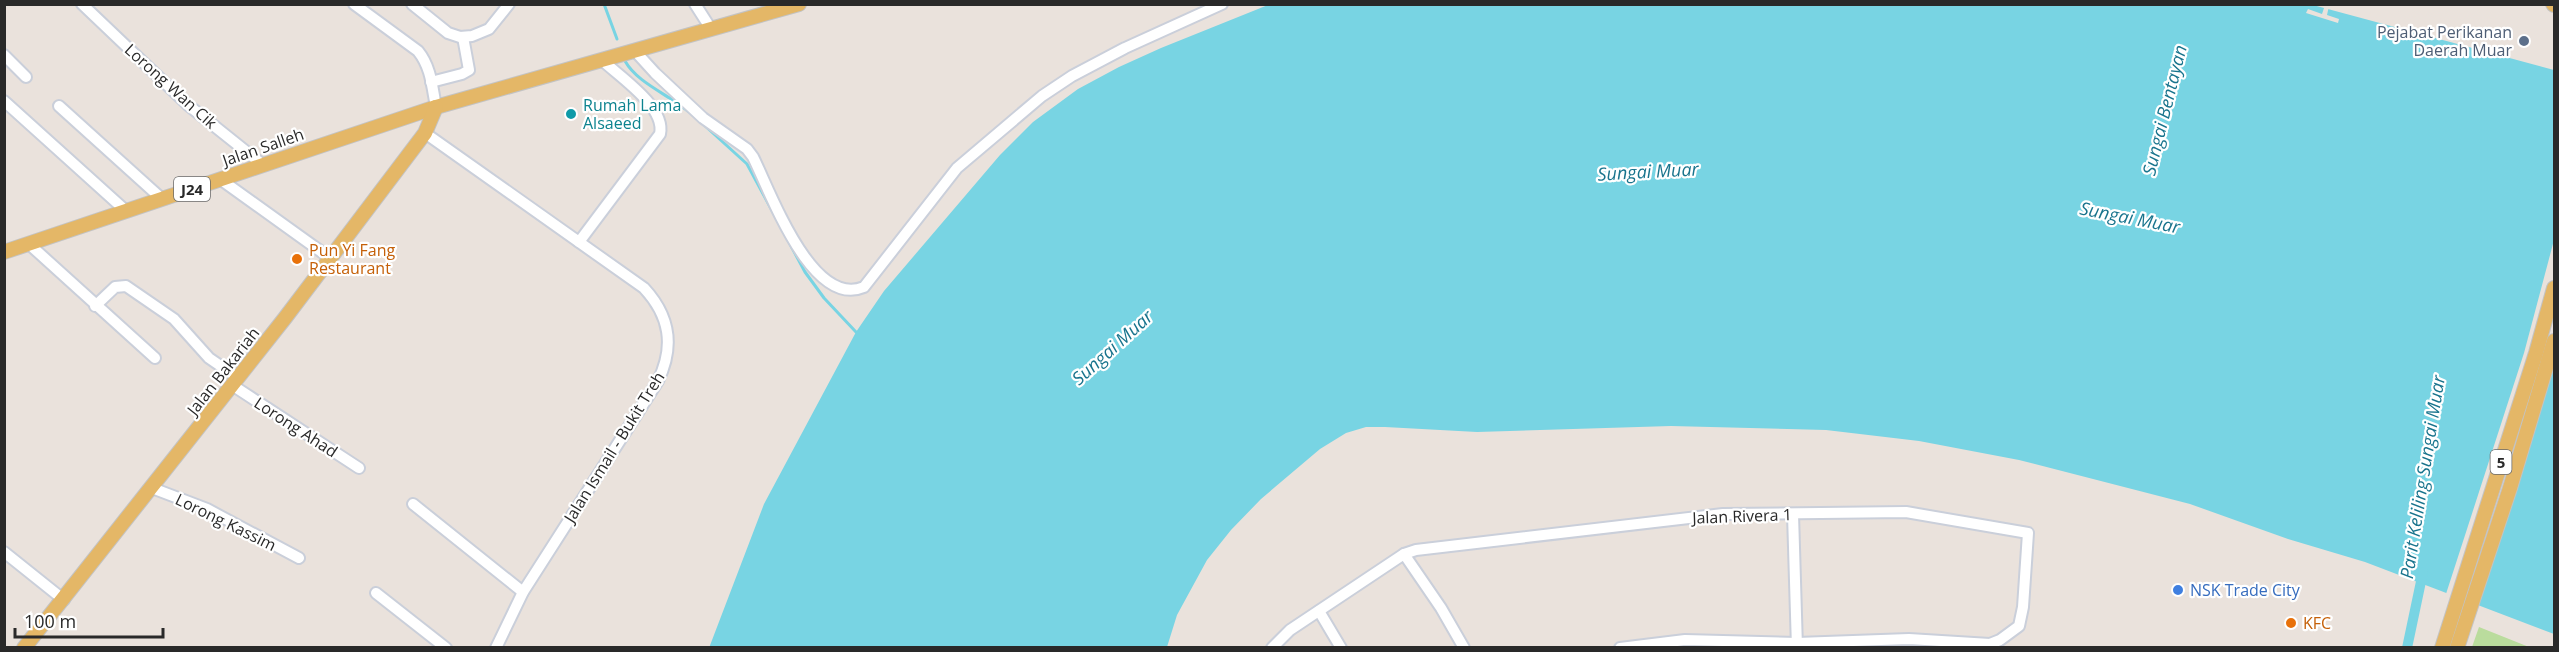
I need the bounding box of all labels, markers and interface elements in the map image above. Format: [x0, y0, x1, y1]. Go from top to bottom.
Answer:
place label: Pejabat Perikanan Daerah Muar [2377, 21, 2512, 61]
marker: Pejabat Perikanan Daerah Muar [2517, 34, 2531, 48]
street label: Lorong Wan Cik [120, 39, 222, 134]
water label: Sungai Bentayan [2136, 42, 2192, 178]
place label: Rumah Lama Alsaeed [583, 94, 681, 134]
marker: Rumah Lama Alsaeed [564, 107, 578, 121]
street label: Jalan Salleh [218, 123, 307, 172]
water label: Sungai Muar [1597, 156, 1700, 186]
road number: J24 [174, 177, 210, 201]
water label: Sungai Muar [2078, 196, 2183, 239]
place label: Pun Yi Fang Restaurant [309, 239, 396, 279]
marker: Pun Yi Fang Restaurant [290, 252, 304, 266]
water label: Sungai Muar [1066, 304, 1158, 390]
street label: Jalan Bakariah [181, 323, 264, 421]
street label: Jalan Ismail - Bukit Treh [558, 367, 669, 528]
water label: Parit Keliling Sungai Muar [2394, 373, 2450, 580]
street label: Lorong Ahad [250, 392, 342, 462]
road number: 5 [2490, 450, 2512, 474]
street label: Lorong Kassim [172, 488, 280, 556]
street label: Jalan Rivera 1 [1690, 503, 1792, 529]
place label: NSK Trade City [2190, 579, 2301, 601]
marker: NSK Trade City [2171, 583, 2185, 597]
scale bar [15, 601, 164, 639]
text: 100 m [24, 609, 76, 633]
place label: KFC [2303, 612, 2331, 634]
marker: KFC [2284, 616, 2298, 630]

